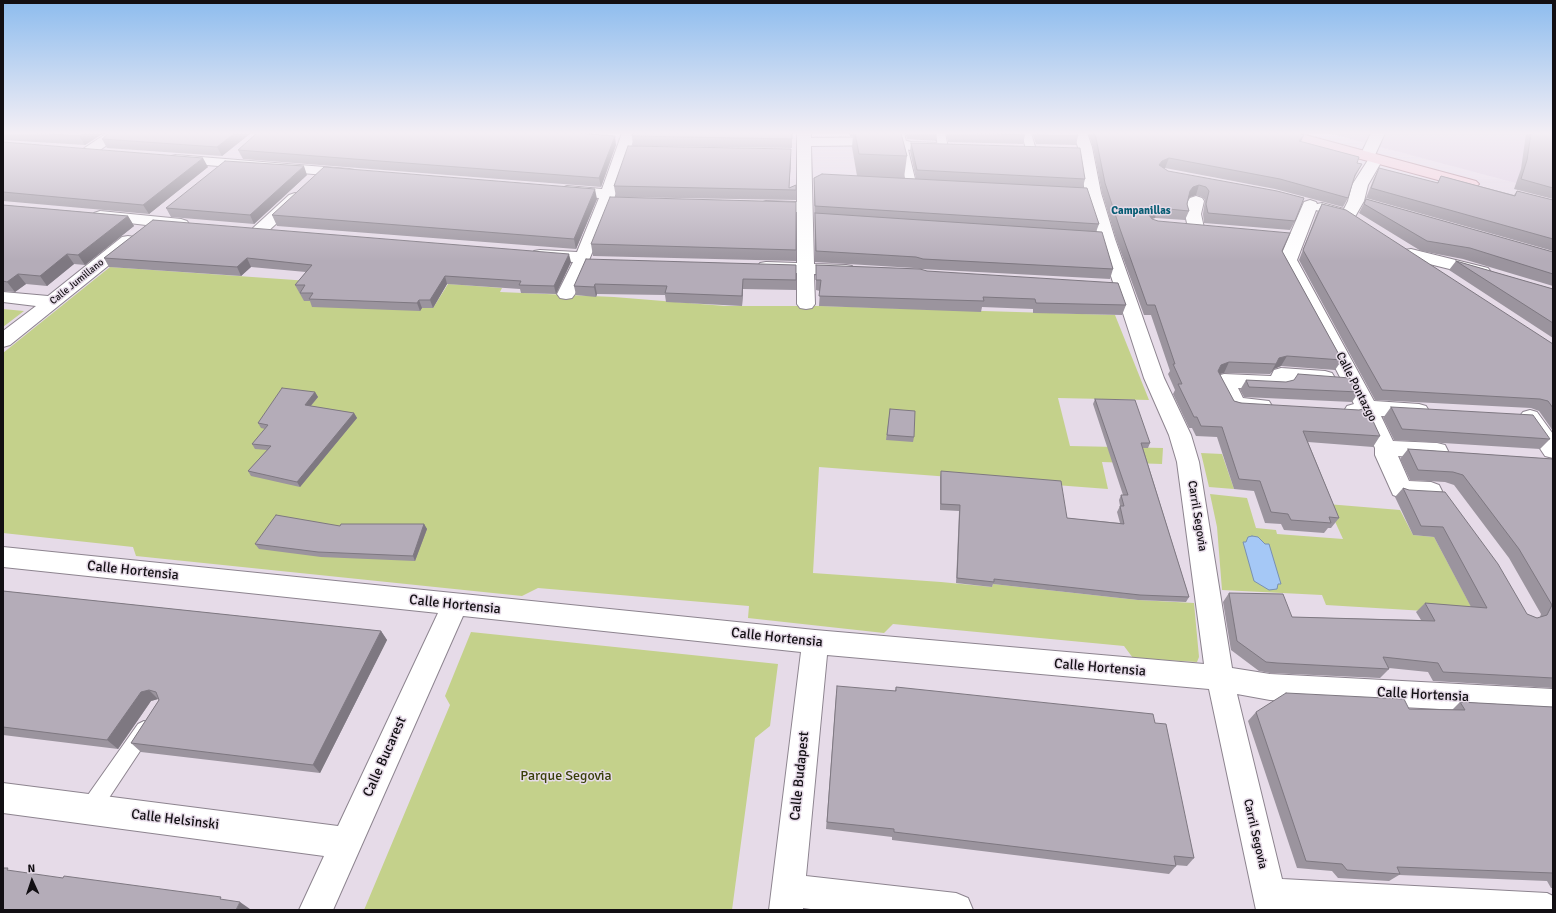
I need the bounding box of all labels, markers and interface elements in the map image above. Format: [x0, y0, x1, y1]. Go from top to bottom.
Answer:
district label: Campanillas [1111, 204, 1171, 218]
street label: Calle Jumillano [48, 257, 106, 307]
street label: Calle Pontazgo [1332, 350, 1380, 424]
street label: Carril Segovia [1184, 480, 1210, 552]
street label: Calle Hortensia [86, 558, 180, 584]
street label: Calle Hortensia [408, 592, 502, 618]
street label: Calle Hortensia [730, 625, 824, 651]
street label: Calle Hortensia [1053, 656, 1147, 680]
street label: Calle Hortensia [1377, 684, 1469, 706]
street label: Calle Bucarest [360, 714, 410, 800]
street label: Calle Budapest [787, 731, 813, 821]
park label: Parque Segovia [520, 768, 612, 784]
street label: Carril Segovia [1240, 798, 1270, 870]
street label: Calle Helsinski [130, 806, 220, 834]
north arrow [12, 861, 52, 901]
text: N [27, 862, 36, 875]

